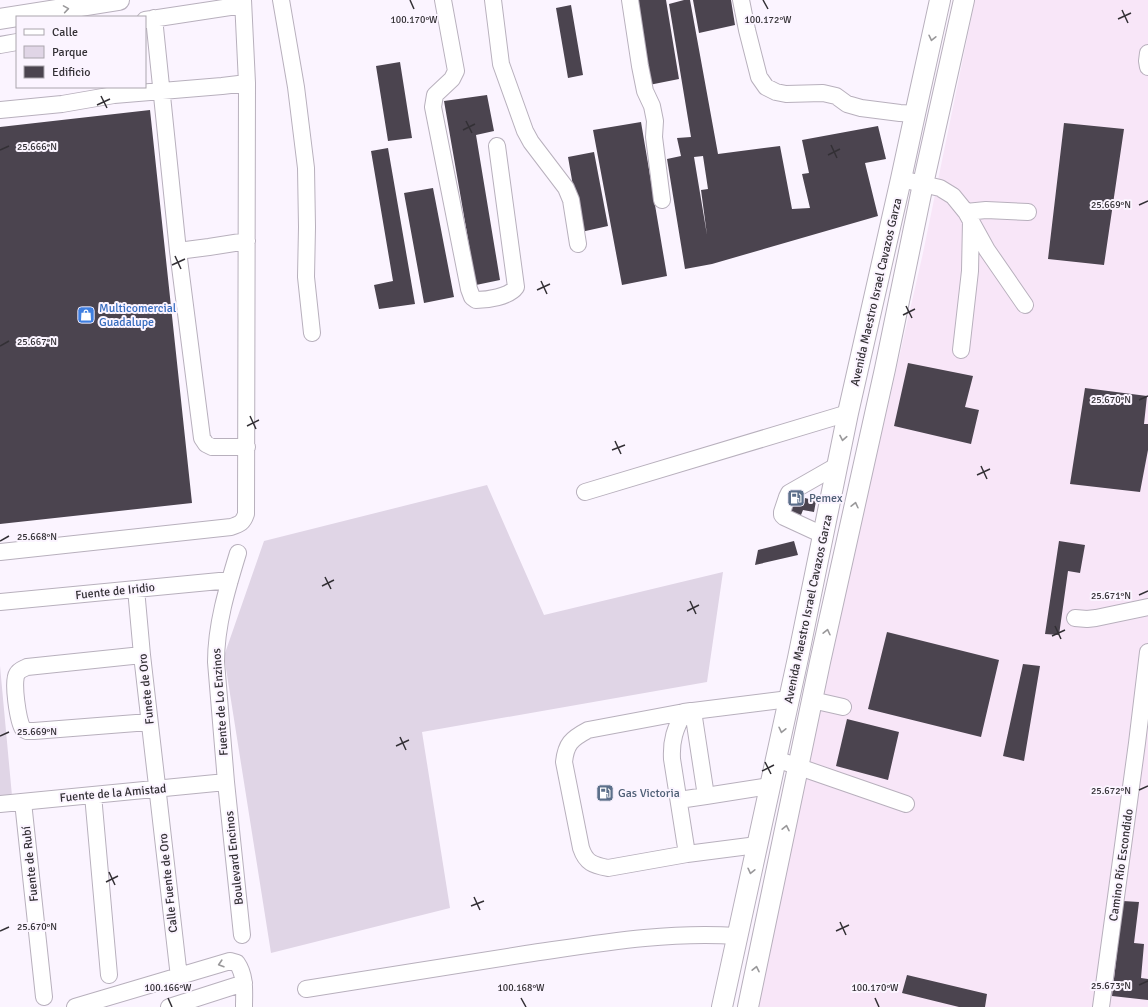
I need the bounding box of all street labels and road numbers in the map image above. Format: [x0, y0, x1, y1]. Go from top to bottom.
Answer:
street label: Avenida Maestro Israel Cavazos Garza [848, 197, 905, 388]
street label: Avenida Maestro Israel Cavazos Garza [781, 513, 836, 705]
street label: Fuente de Iridio [74, 580, 156, 603]
street label: Fuente de Lo Enzinos [209, 648, 232, 756]
street label: Funete de Oro [135, 653, 158, 725]
street label: Fuente de la Amistad [59, 781, 167, 806]
street label: Camino Río Escondido [1106, 808, 1137, 922]
street label: Boulevard Encinos [222, 810, 247, 906]
street label: Fuente de Rubí [19, 825, 42, 902]
street label: Calle Fuente de Oro [156, 833, 181, 933]

